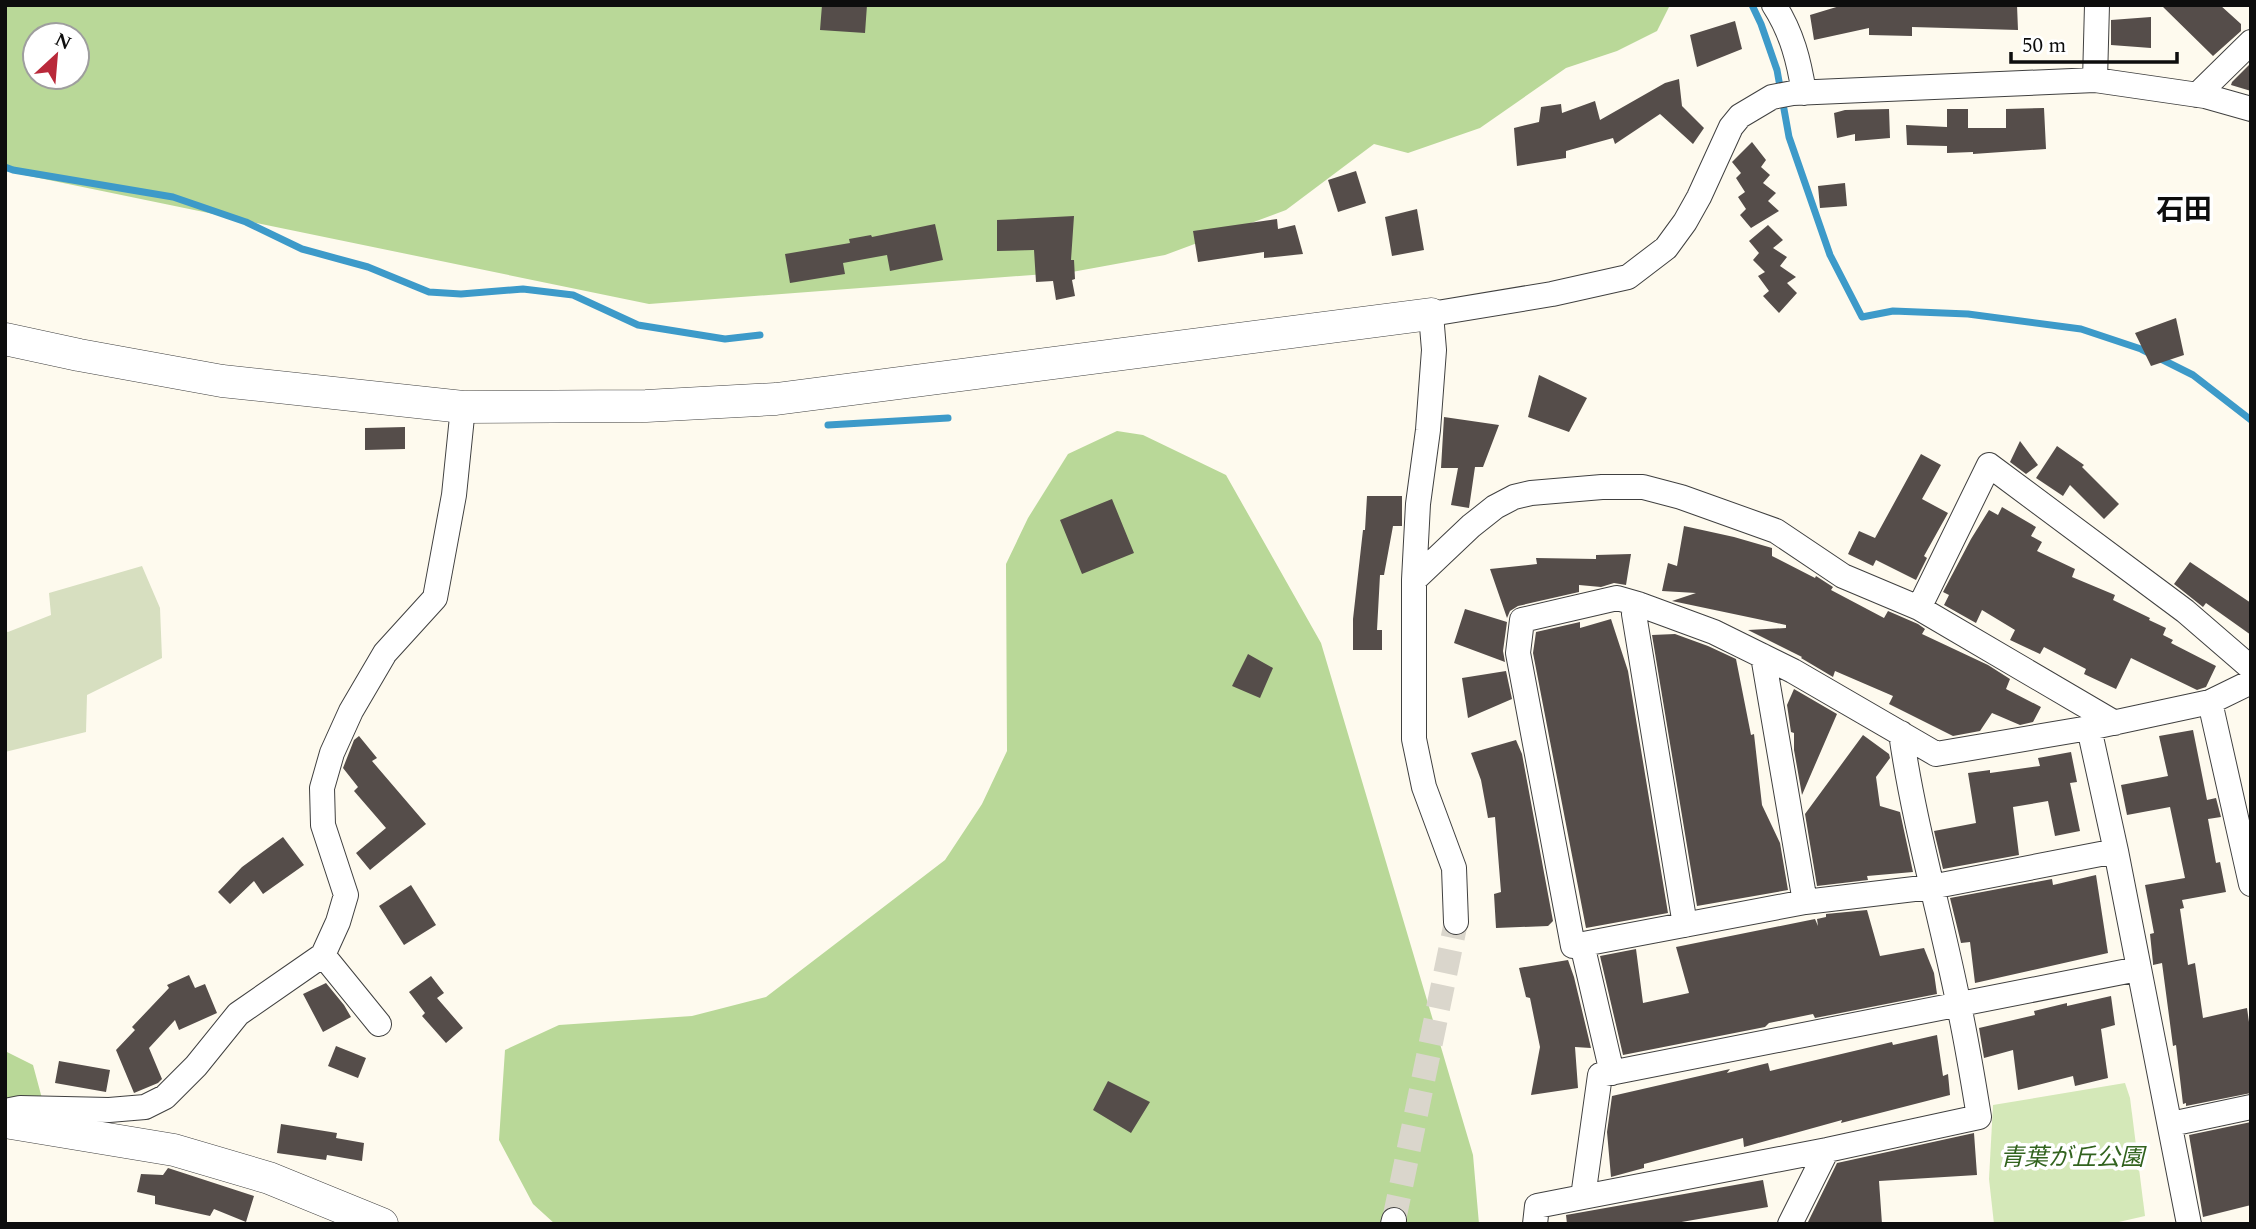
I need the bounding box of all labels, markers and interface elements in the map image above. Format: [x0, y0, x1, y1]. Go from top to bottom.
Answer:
north arrow [21, 21, 91, 91]
scale bar [2011, 21, 2177, 65]
text: N [49, 26, 76, 59]
text: 50 m [2022, 30, 2066, 62]
district label: 石田 [2156, 189, 2212, 232]
park label: 青葉が丘公園 [2000, 1140, 2147, 1176]

